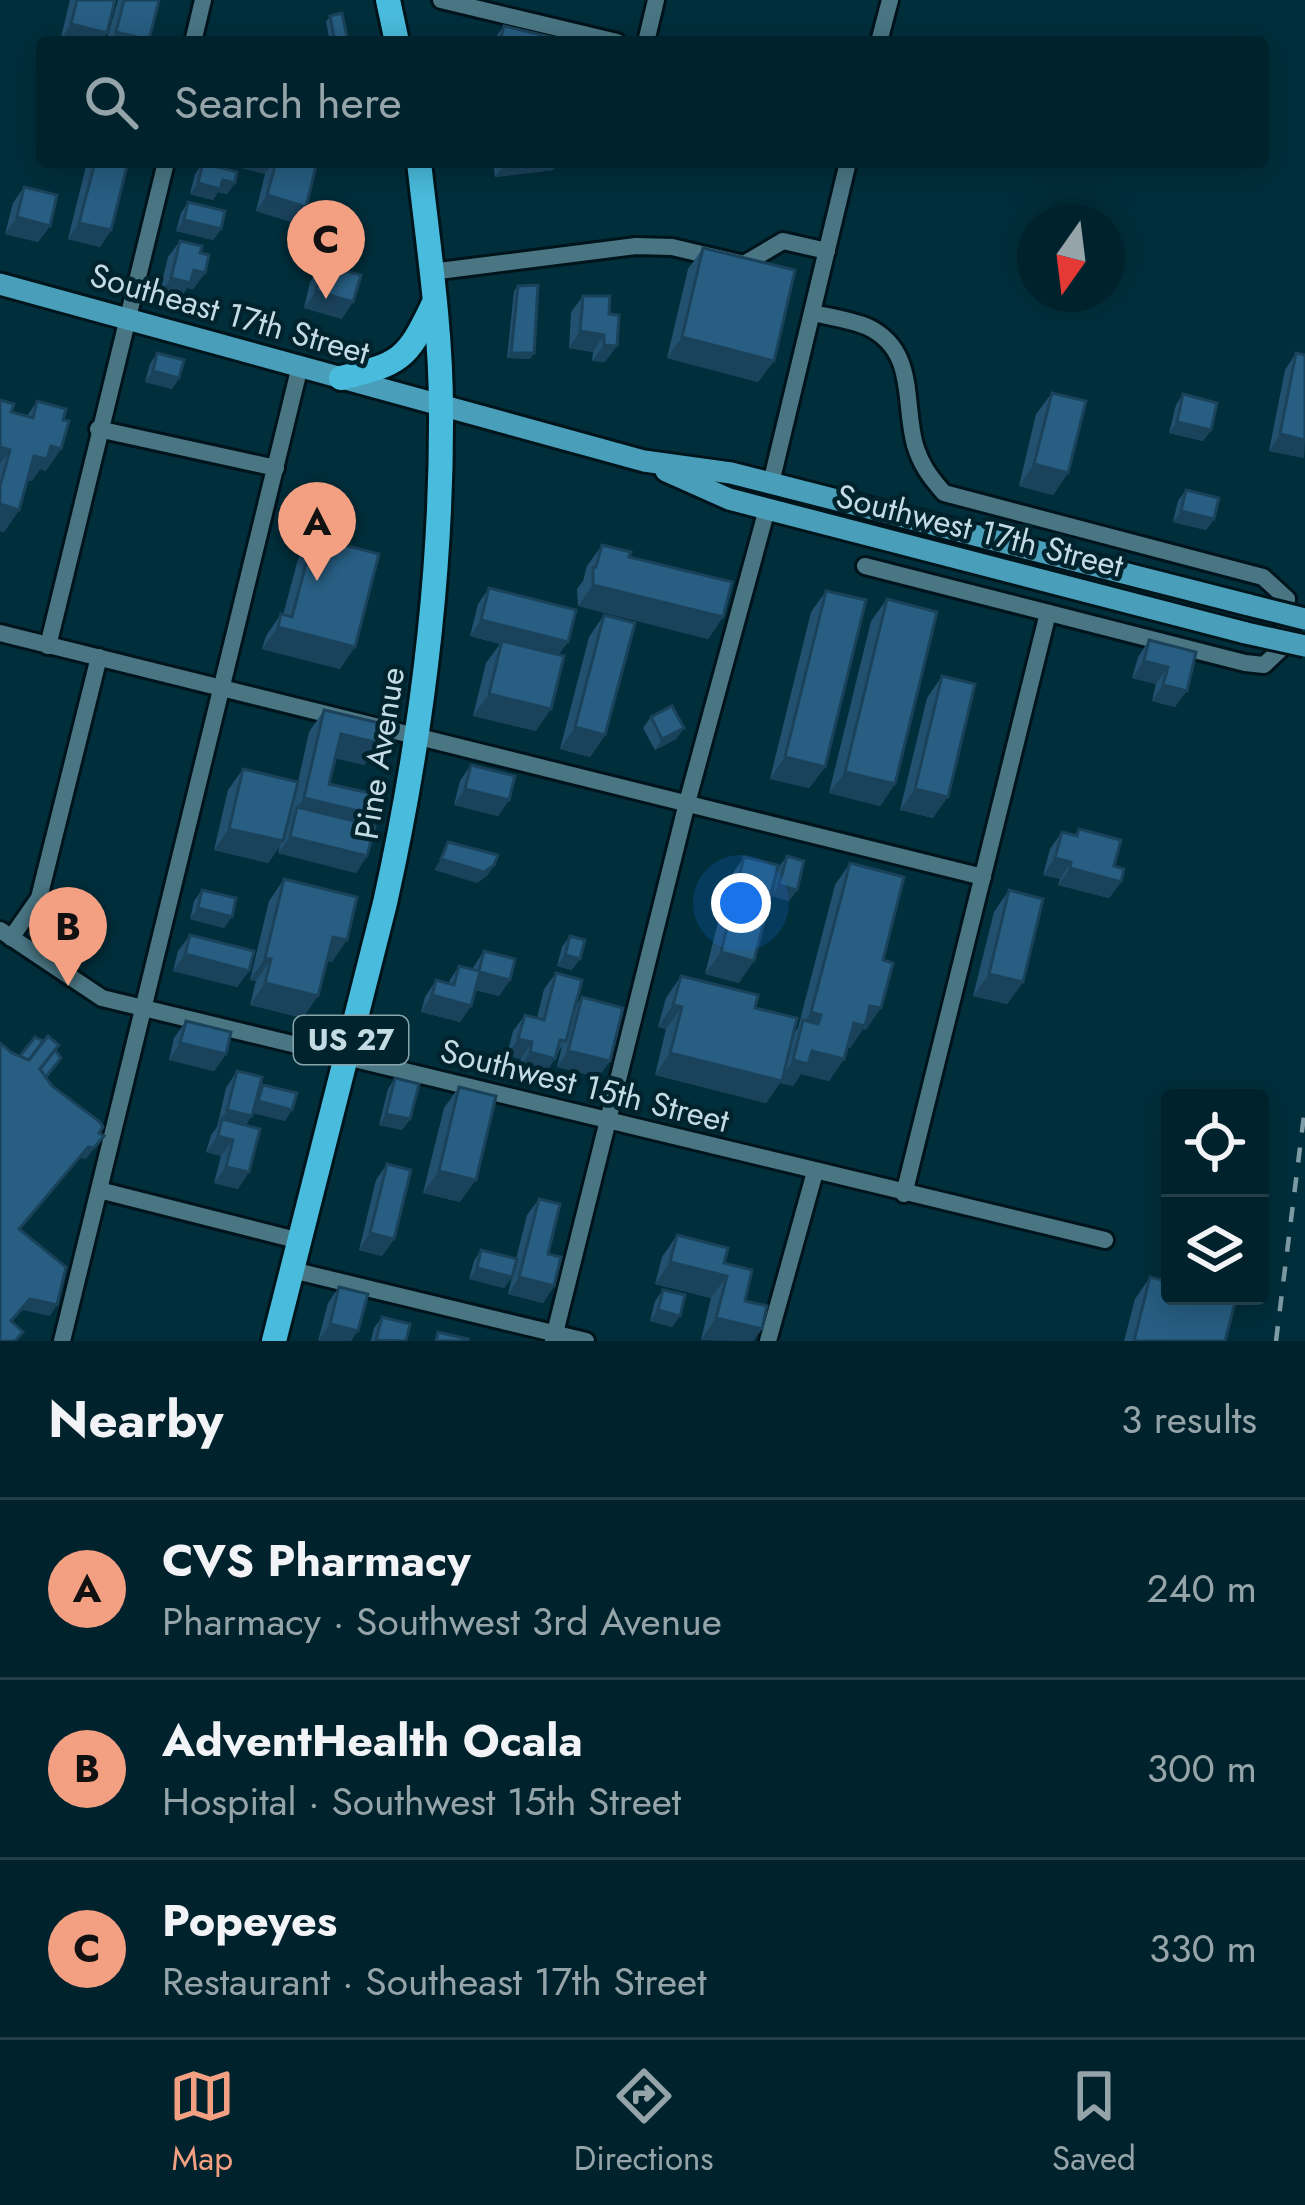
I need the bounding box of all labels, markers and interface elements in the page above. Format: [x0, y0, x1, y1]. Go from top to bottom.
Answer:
search box [36, 36, 1269, 168]
icon: search [78, 69, 144, 135]
text: Search here [174, 70, 402, 135]
pin: C [287, 200, 365, 299]
north arrow [1017, 204, 1125, 312]
street label: Southeast 17th Street [85, 251, 375, 376]
street label: Southwest 17th Street [831, 472, 1129, 589]
pin: A [278, 482, 356, 581]
street label: Pine Avenue [343, 664, 416, 843]
your location [711, 873, 771, 933]
pin: B [29, 887, 107, 986]
road number: US 27 [294, 1016, 408, 1064]
street label: Southwest 15th Street [436, 1027, 734, 1144]
map controls [1161, 1089, 1269, 1305]
button: locate [1161, 1089, 1269, 1197]
button: layers [1161, 1197, 1269, 1305]
text: Nearby [48, 1382, 223, 1456]
text: 3 results [1121, 1391, 1257, 1448]
text: CVS Pharmacy [162, 1528, 471, 1593]
text: A [73, 1560, 101, 1617]
text: 240 m [1147, 1560, 1257, 1617]
text: Pharmacy · Southwest 3rd Avenue [162, 1593, 722, 1650]
text: AdventHealth Ocala [162, 1708, 583, 1773]
text: B [74, 1740, 100, 1797]
text: 300 m [1147, 1740, 1257, 1797]
text: Hospital · Southwest 15th Street [162, 1773, 681, 1830]
text: Popeyes [162, 1888, 337, 1953]
text: C [73, 1920, 101, 1977]
text: 330 m [1149, 1920, 1257, 1977]
text: Restaurant · Southeast 17th Street [162, 1953, 707, 2010]
tab: Map [169, 2063, 235, 2182]
tab: Directions [574, 2063, 714, 2182]
tab: Saved [1052, 2063, 1136, 2182]

